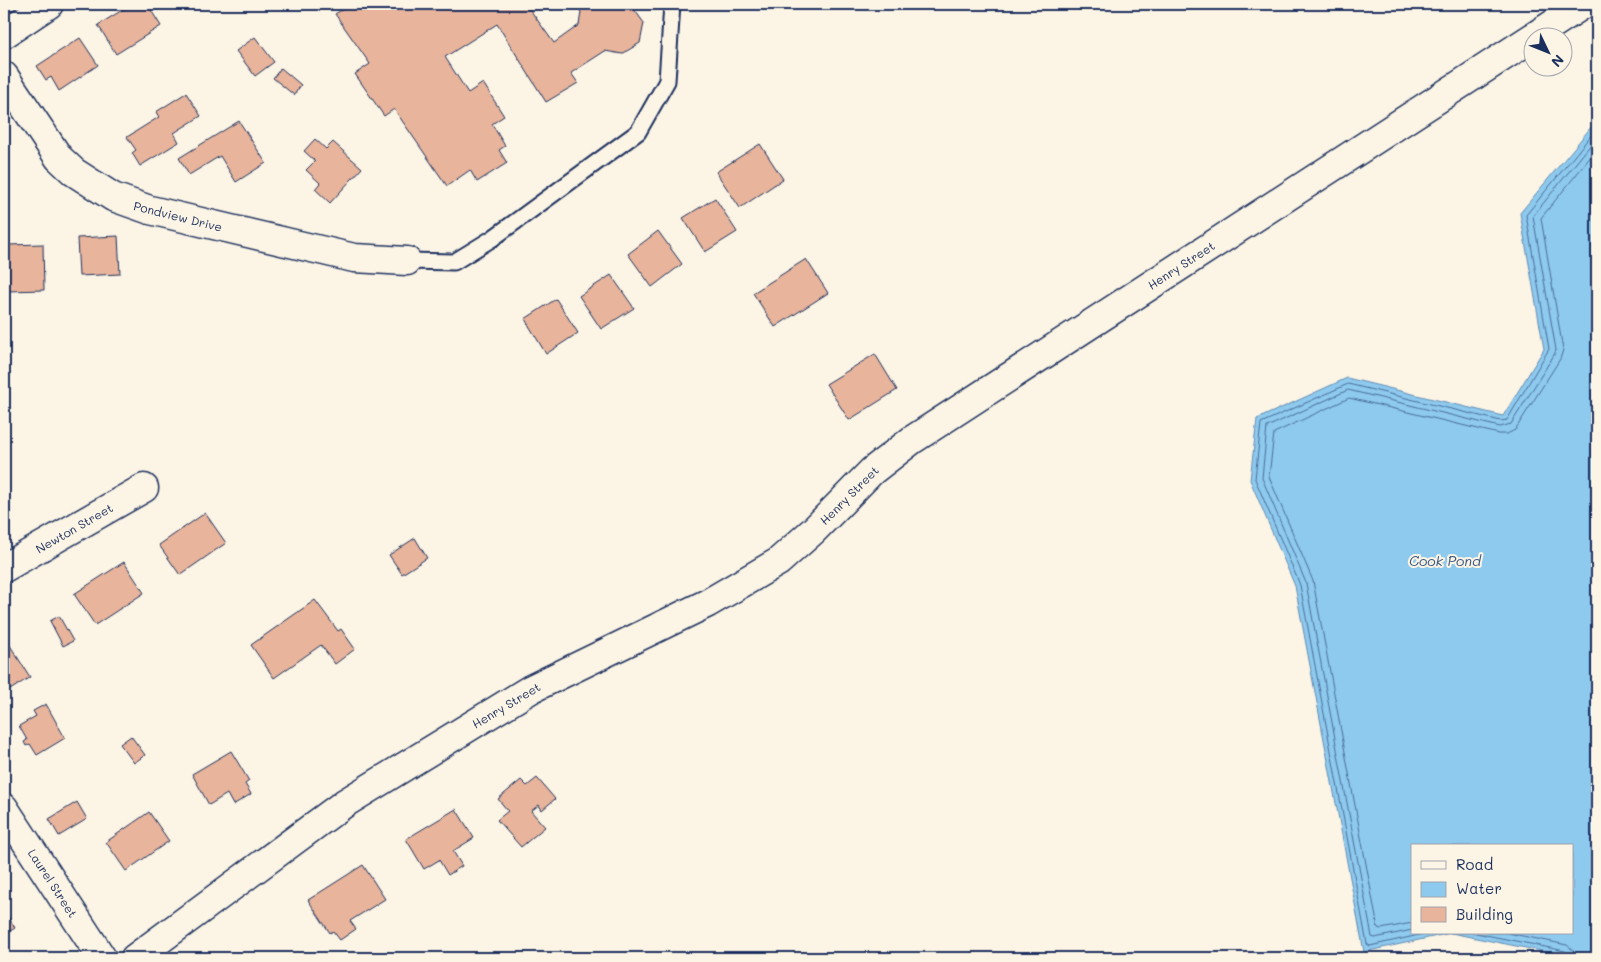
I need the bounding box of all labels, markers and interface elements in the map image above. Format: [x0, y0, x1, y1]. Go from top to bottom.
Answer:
north arrow [1524, 28, 1574, 78]
text: N [1547, 51, 1568, 72]
street label: Pondview Drive [132, 197, 224, 235]
street label: Henry Street [1144, 237, 1218, 293]
street label: Henry Street [816, 462, 882, 528]
street label: Newton Street [32, 499, 116, 557]
water label: Cook Pond [1409, 551, 1482, 570]
street label: Henry Street [469, 678, 543, 732]
legend [1411, 844, 1574, 934]
street label: Laurel Street [25, 846, 81, 920]
text: Road [1456, 854, 1493, 874]
text: Water [1456, 878, 1502, 898]
text: Building [1456, 904, 1513, 924]

